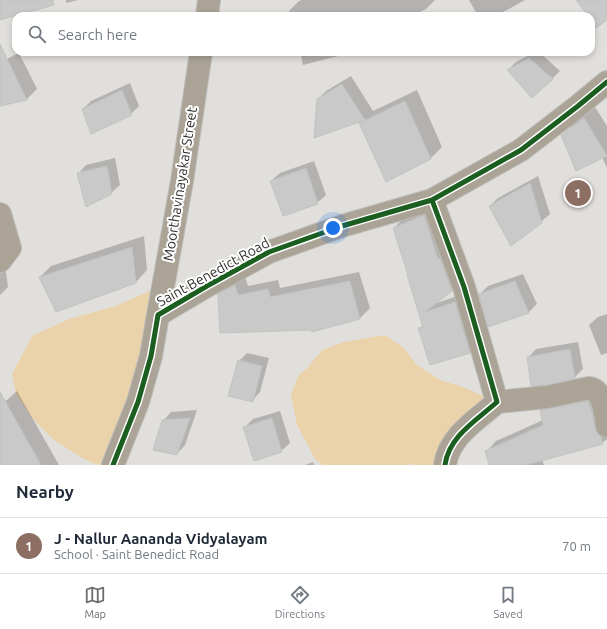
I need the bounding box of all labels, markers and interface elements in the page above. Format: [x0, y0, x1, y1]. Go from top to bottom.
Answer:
search box [12, 12, 595, 56]
icon: search [26, 23, 48, 45]
text: Search here [58, 26, 137, 43]
street label: Moorthavinayakar Street [160, 105, 200, 262]
pin: 1 [565, 178, 591, 208]
your location [323, 218, 343, 238]
street label: Saint Benedict Road [154, 234, 272, 310]
text: Nearby [16, 482, 74, 501]
text: J - Nallur Aananda Vidyalayam [54, 530, 267, 547]
text: 1 [25, 539, 33, 553]
text: 70 m [562, 539, 591, 553]
text: School · Saint Benedict Road [54, 547, 219, 561]
tab: Map [84, 584, 106, 620]
tab: Directions [275, 584, 325, 620]
tab: Saved [493, 584, 523, 620]

